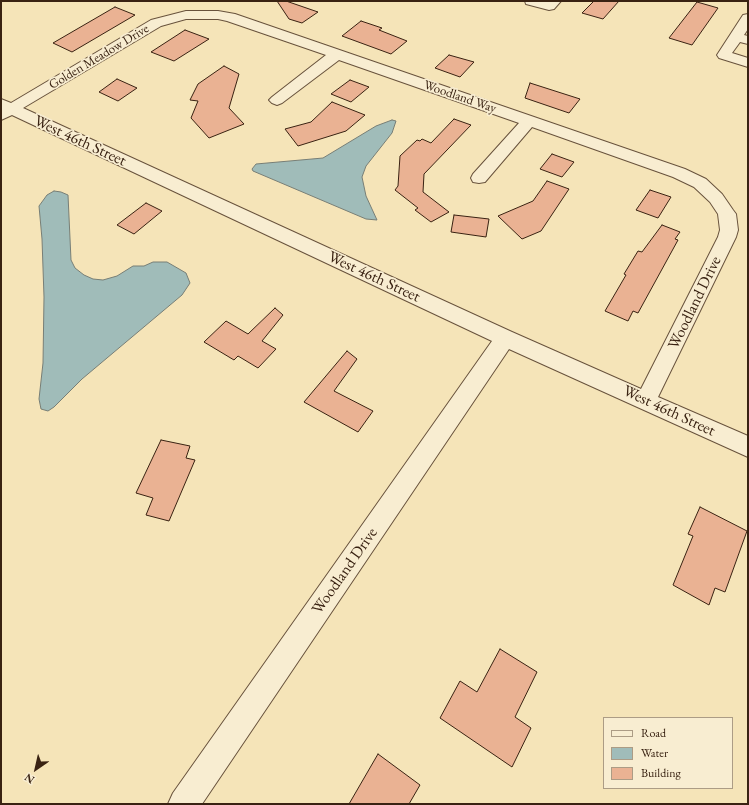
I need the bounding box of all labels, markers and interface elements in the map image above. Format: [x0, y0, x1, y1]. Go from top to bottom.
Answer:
street label: Golden Meadow Drive [46, 21, 152, 93]
street label: Woodland Way [422, 77, 498, 117]
street label: West 46th Street [31, 111, 129, 171]
street label: West 46th Street [325, 247, 423, 307]
street label: Woodland Drive [664, 253, 726, 353]
street label: West 46th Street [620, 381, 718, 441]
street label: Woodland Drive [308, 524, 382, 618]
legend [603, 717, 733, 789]
text: Road [641, 725, 666, 741]
text: Water [641, 745, 668, 761]
north arrow [16, 749, 56, 789]
text: Building [641, 765, 681, 781]
text: N [22, 771, 37, 787]

